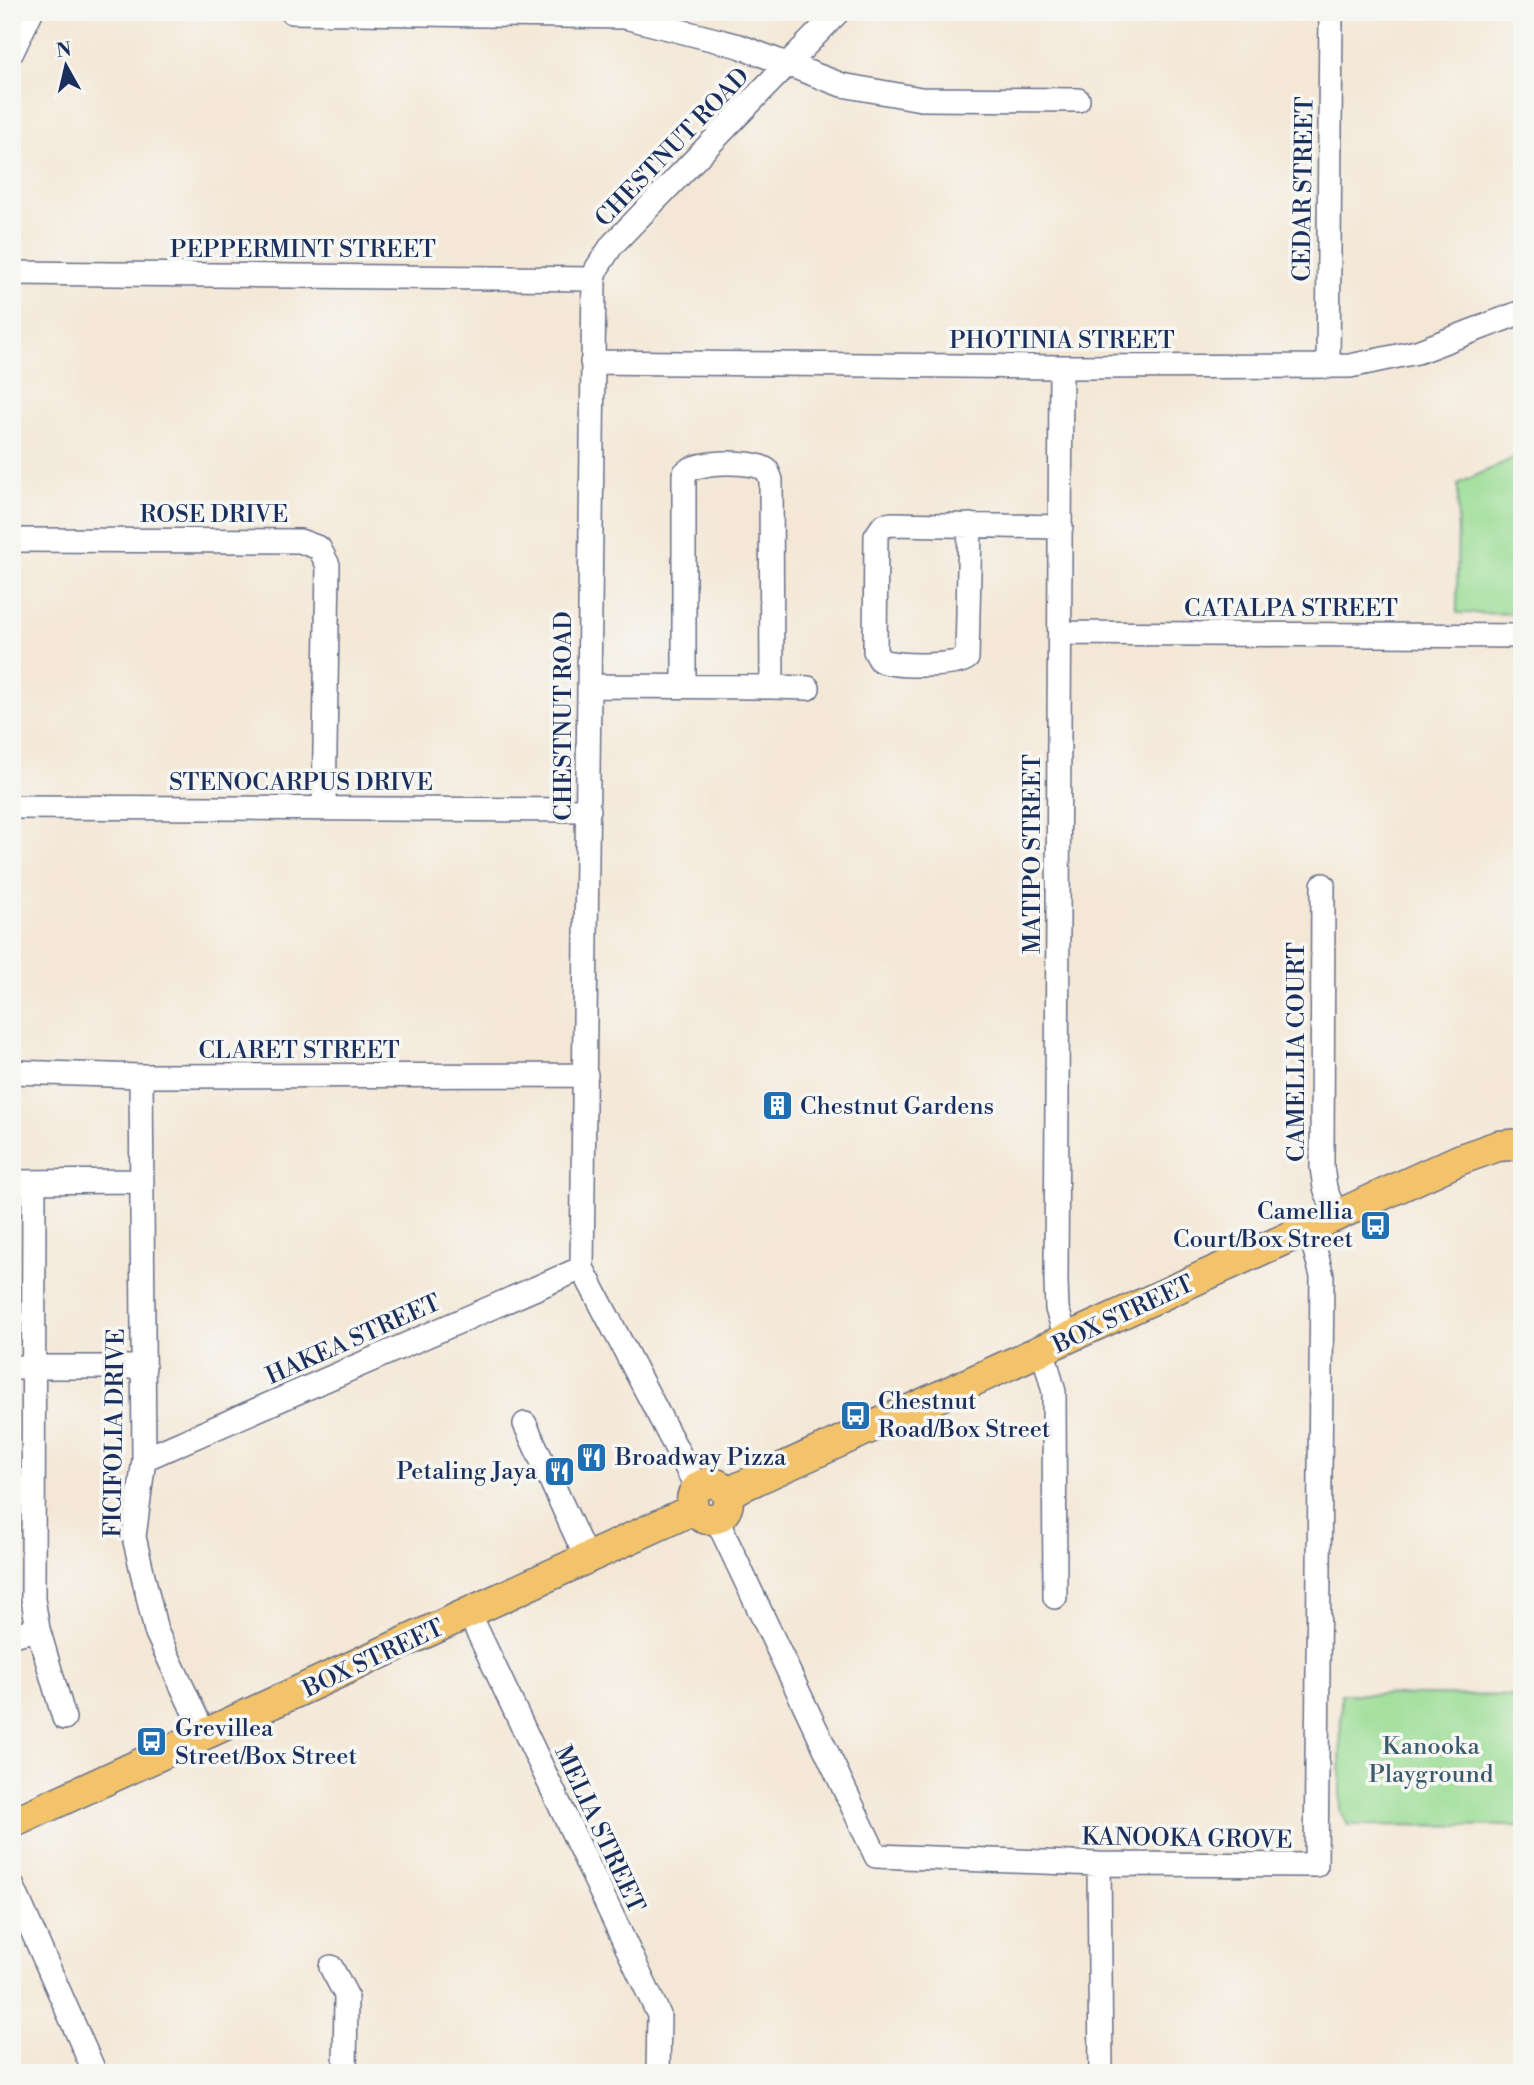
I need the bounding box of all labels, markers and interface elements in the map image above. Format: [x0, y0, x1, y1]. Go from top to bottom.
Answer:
north arrow [32, 32, 102, 102]
text: N [55, 37, 73, 63]
street label: CHESTNUT ROAD [589, 62, 756, 234]
street label: CEDAR STREET [1287, 96, 1321, 282]
street label: PEPPERMINT STREET [170, 235, 436, 265]
street label: PHOTINIA STREET [949, 326, 1175, 356]
street label: ROSE DRIVE [140, 500, 288, 530]
street label: CATALPA STREET [1184, 594, 1398, 624]
street label: CHESTNUT ROAD [549, 611, 579, 821]
street label: MATIPO STREET [1018, 754, 1048, 954]
street label: STENOCARPUS DRIVE [169, 768, 433, 798]
street label: CAMELLIA COURT [1282, 942, 1312, 1162]
street label: CLARET STREET [198, 1036, 400, 1066]
building icon: Chestnut Gardens [760, 1089, 794, 1123]
place label: Chestnut Gardens [800, 1092, 994, 1122]
place label: Camellia Court/Box Street [1173, 1197, 1354, 1255]
bus stop icon: Camellia Court/Box Street [1359, 1208, 1393, 1242]
street label: BOX STREET [1047, 1269, 1199, 1361]
street label: HAKEA STREET [261, 1288, 445, 1392]
street label: FICIFOLIA DRIVE [98, 1328, 132, 1538]
place label: Chestnut Road/Box Street [878, 1387, 1051, 1445]
bus stop icon: Chestnut Road/Box Street [838, 1398, 872, 1432]
restaurant icon: Broadway Pizza [575, 1440, 609, 1474]
place label: Broadway Pizza [614, 1443, 787, 1473]
restaurant icon: Petaling Jaya [543, 1454, 577, 1488]
place label: Petaling Jaya [396, 1457, 538, 1487]
street label: BOX STREET [297, 1613, 449, 1705]
place label: Grevillea Street/Box Street [175, 1714, 357, 1772]
bus stop icon: Grevillea Street/Box Street [135, 1725, 169, 1759]
park label: Kanooka Playground [1369, 1732, 1494, 1790]
street label: MELIA STREET [547, 1741, 651, 1918]
street label: KANOOKA GROVE [1081, 1822, 1293, 1856]

